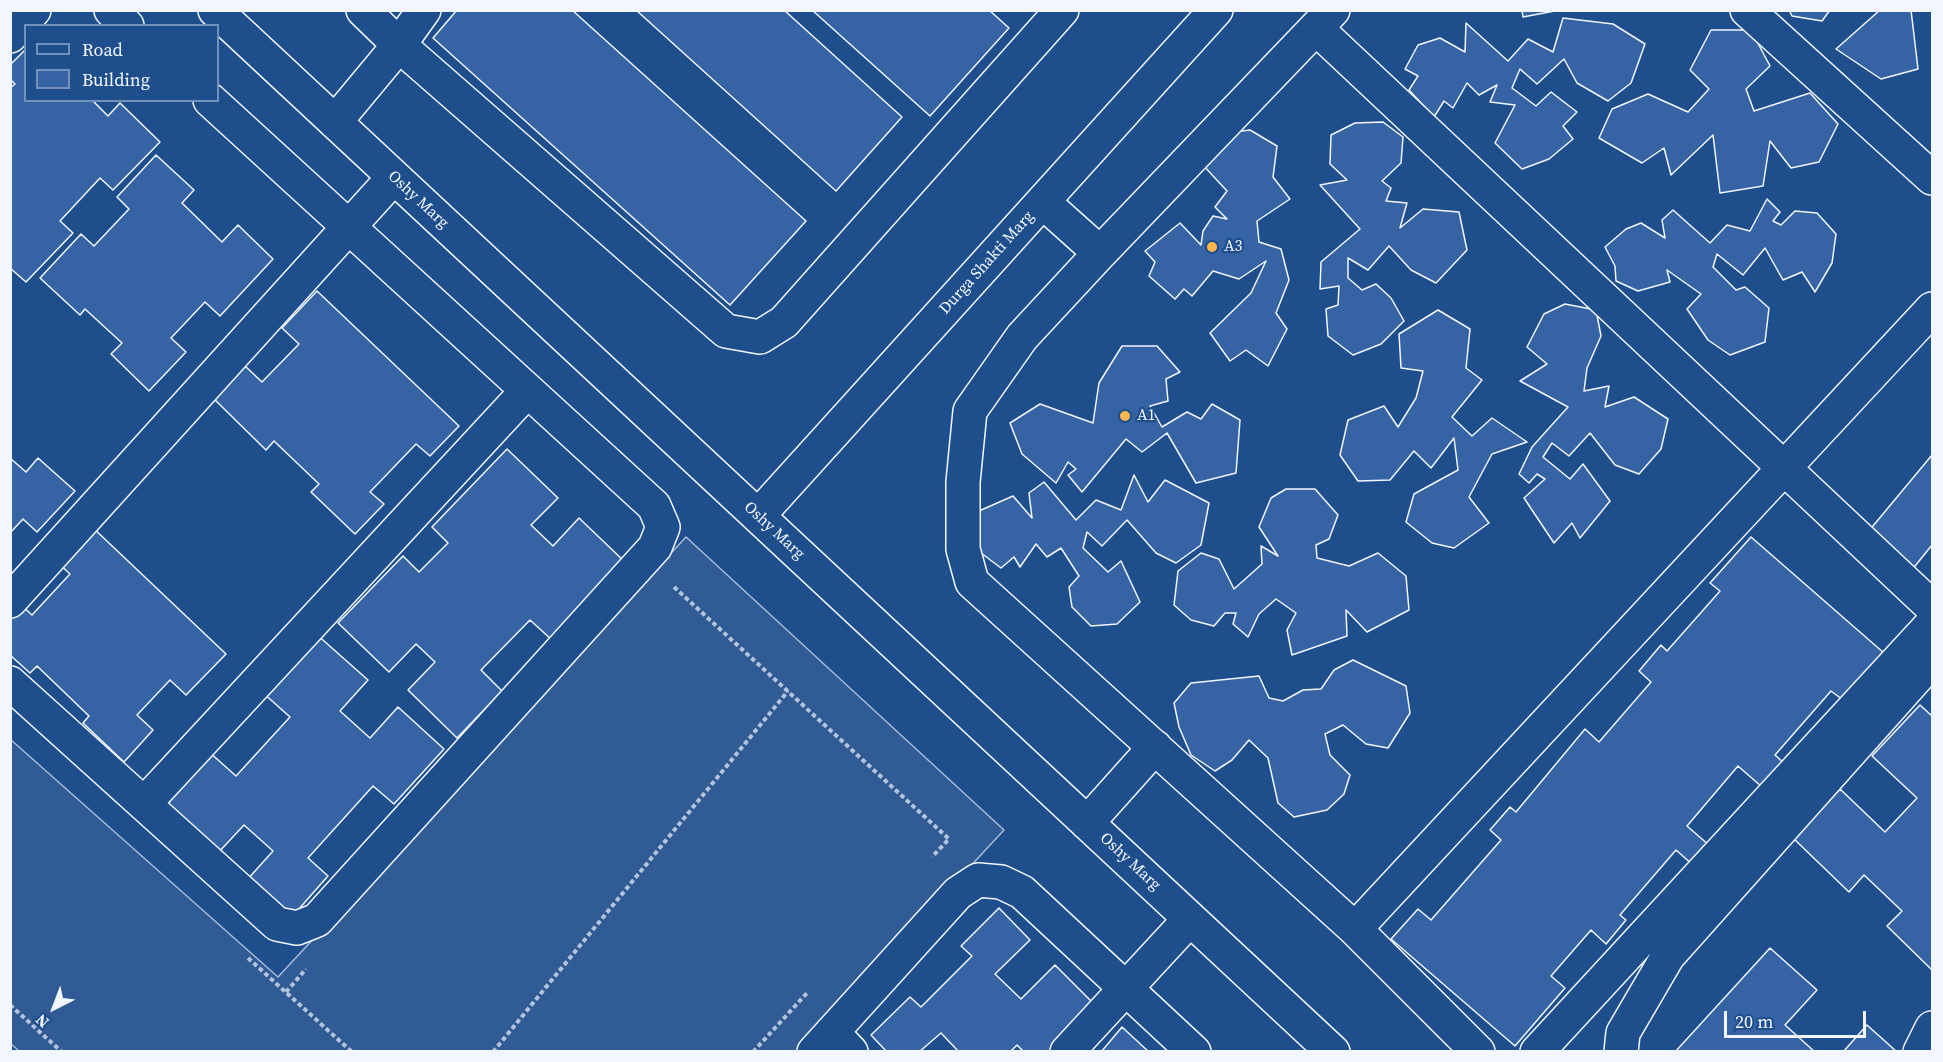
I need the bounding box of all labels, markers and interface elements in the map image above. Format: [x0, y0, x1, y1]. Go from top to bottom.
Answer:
legend [24, 24, 219, 102]
text: Road [82, 37, 123, 62]
text: Building [82, 67, 150, 92]
street label: Oshy Marg [384, 167, 452, 233]
street label: Durga Shakti Marg [936, 207, 1038, 319]
place label: A3 [1224, 237, 1243, 257]
marker: A3 [1205, 240, 1219, 254]
place label: A1 [1137, 406, 1156, 426]
marker: A1 [1118, 409, 1132, 423]
street label: Oshy Marg [740, 498, 808, 564]
street label: Oshy Marg [1096, 829, 1164, 895]
north arrow [24, 978, 84, 1038]
scale bar [1727, 999, 1870, 1037]
text: N [30, 1009, 54, 1033]
text: 20 m [1735, 1009, 1773, 1034]

